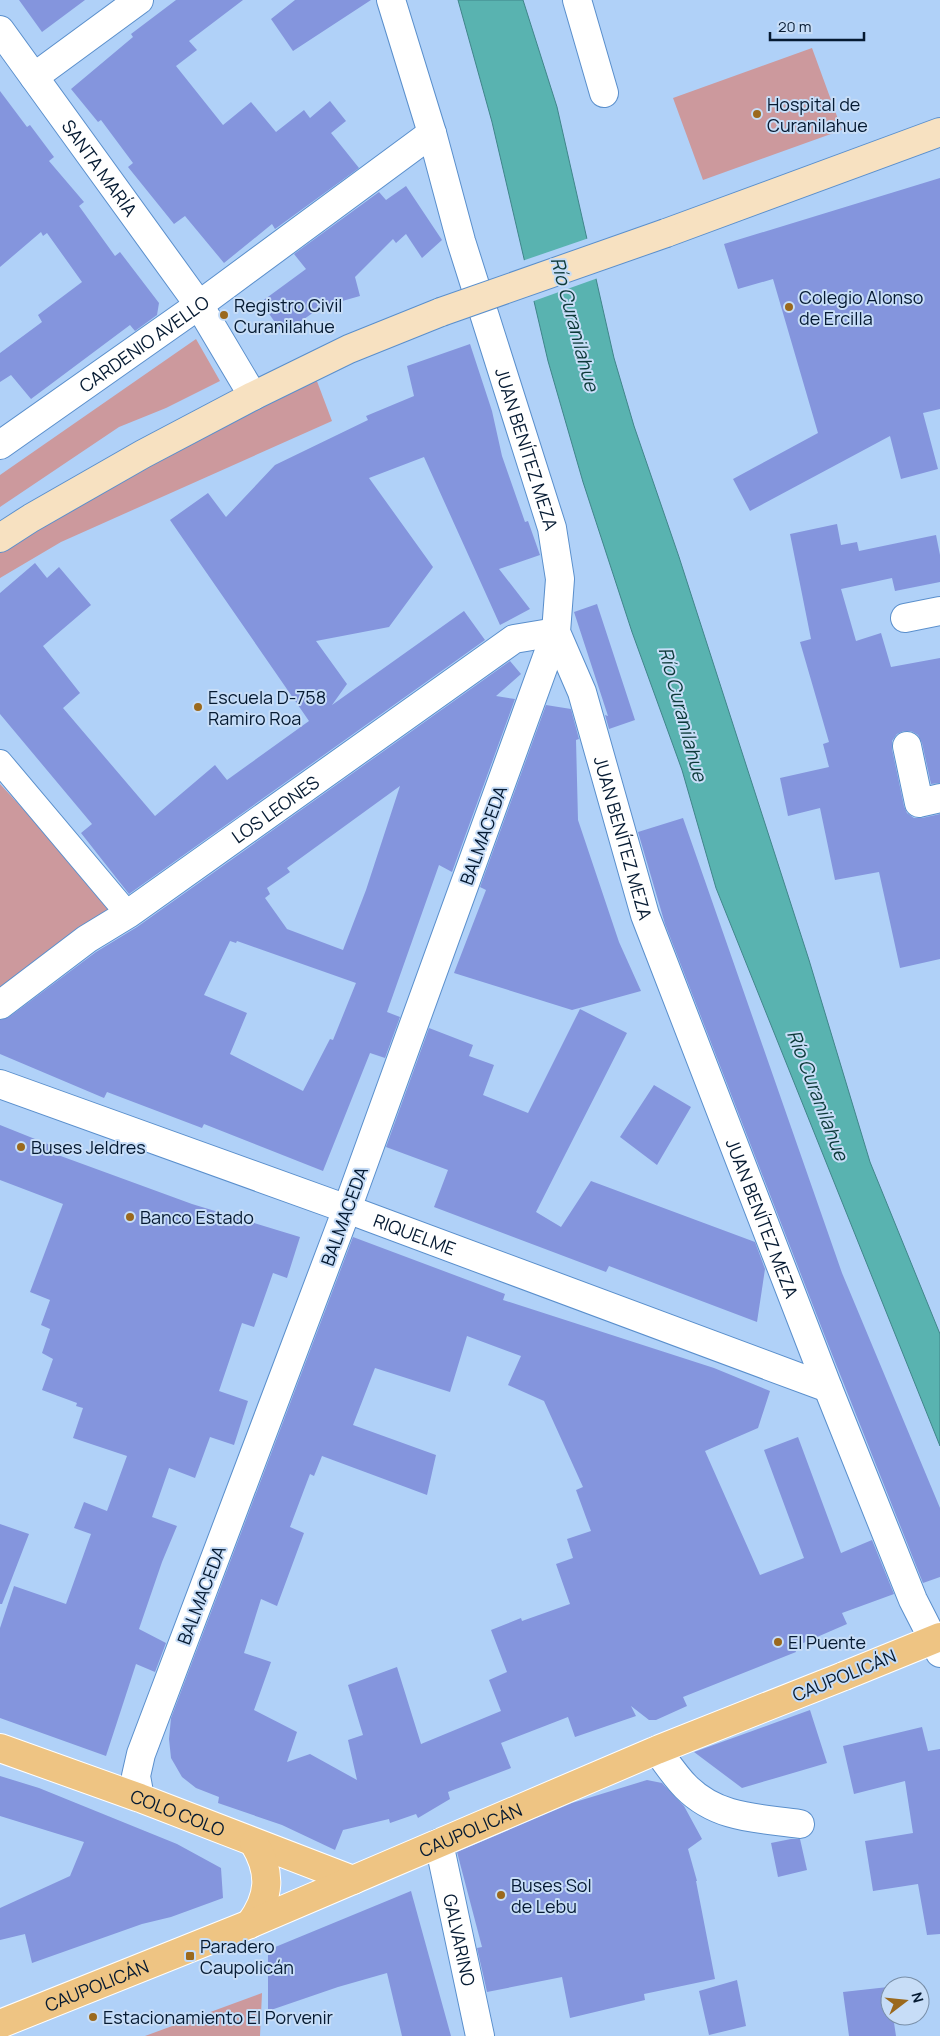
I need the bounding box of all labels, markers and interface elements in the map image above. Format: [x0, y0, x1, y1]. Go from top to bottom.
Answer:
scale bar [770, 10, 864, 42]
text: 20 m [778, 16, 811, 37]
place label: Hospital de Curanilahue [767, 92, 868, 137]
marker: Hospital de Curanilahue [751, 108, 763, 120]
street label: SANTA MARÍA [57, 115, 143, 221]
water label: Río Curanilahue [545, 254, 606, 396]
place label: Colegio Alonso de Ercilla [799, 285, 923, 330]
street label: CARDENIO AVELLO [74, 290, 214, 398]
place label: Registro Civil Curanilahue [234, 293, 343, 338]
marker: Colegio Alonso de Ercilla [783, 301, 795, 313]
marker: Registro Civil Curanilahue [218, 309, 230, 321]
street label: JUAN BENÍTEZ MEZA [490, 365, 564, 534]
water label: Río Curanilahue [653, 644, 714, 786]
place label: Escuela D-758 Ramiro Roa [208, 685, 326, 730]
marker: Escuela D-758 Ramiro Roa [192, 701, 204, 713]
street label: JUAN BENÍTEZ MEZA [589, 753, 658, 923]
street label: LOS LEONES [227, 770, 324, 848]
street label: BALMACEDA [454, 781, 512, 888]
water label: Río Curanilahue [781, 1026, 855, 1166]
place label: Buses Jeldres [31, 1135, 146, 1159]
street label: JUAN BENÍTEZ MEZA [721, 1135, 804, 1302]
marker: Buses Jeldres [15, 1141, 27, 1153]
street label: BALMACEDA [315, 1162, 373, 1269]
place label: Banco Estado [140, 1205, 254, 1229]
street label: RIQUELME [370, 1208, 459, 1260]
marker: Banco Estado [124, 1211, 136, 1223]
street label: BALMACEDA [171, 1542, 231, 1648]
place label: El Puente [788, 1630, 866, 1654]
marker: El Puente [772, 1636, 784, 1648]
street label: CAUPOLICÁN [789, 1643, 899, 1707]
street label: COLO COLO [127, 1784, 228, 1842]
street label: CAUPOLICÁN [415, 1797, 526, 1862]
place label: Buses Sol de Lebu [511, 1873, 592, 1918]
marker: Buses Sol de Lebu [495, 1889, 507, 1901]
street label: GALVARINO [438, 1892, 481, 1988]
place label: Paradero Caupolicán [200, 1934, 294, 1979]
marker: Paradero Caupolicán [184, 1950, 196, 1962]
street label: CAUPOLICÁN [41, 1954, 152, 2017]
north arrow [880, 1976, 930, 2026]
text: N [907, 1990, 928, 2005]
place label: Estacionamiento El Porvenir [103, 2005, 334, 2029]
marker: Estacionamiento El Porvenir [87, 2011, 99, 2023]

